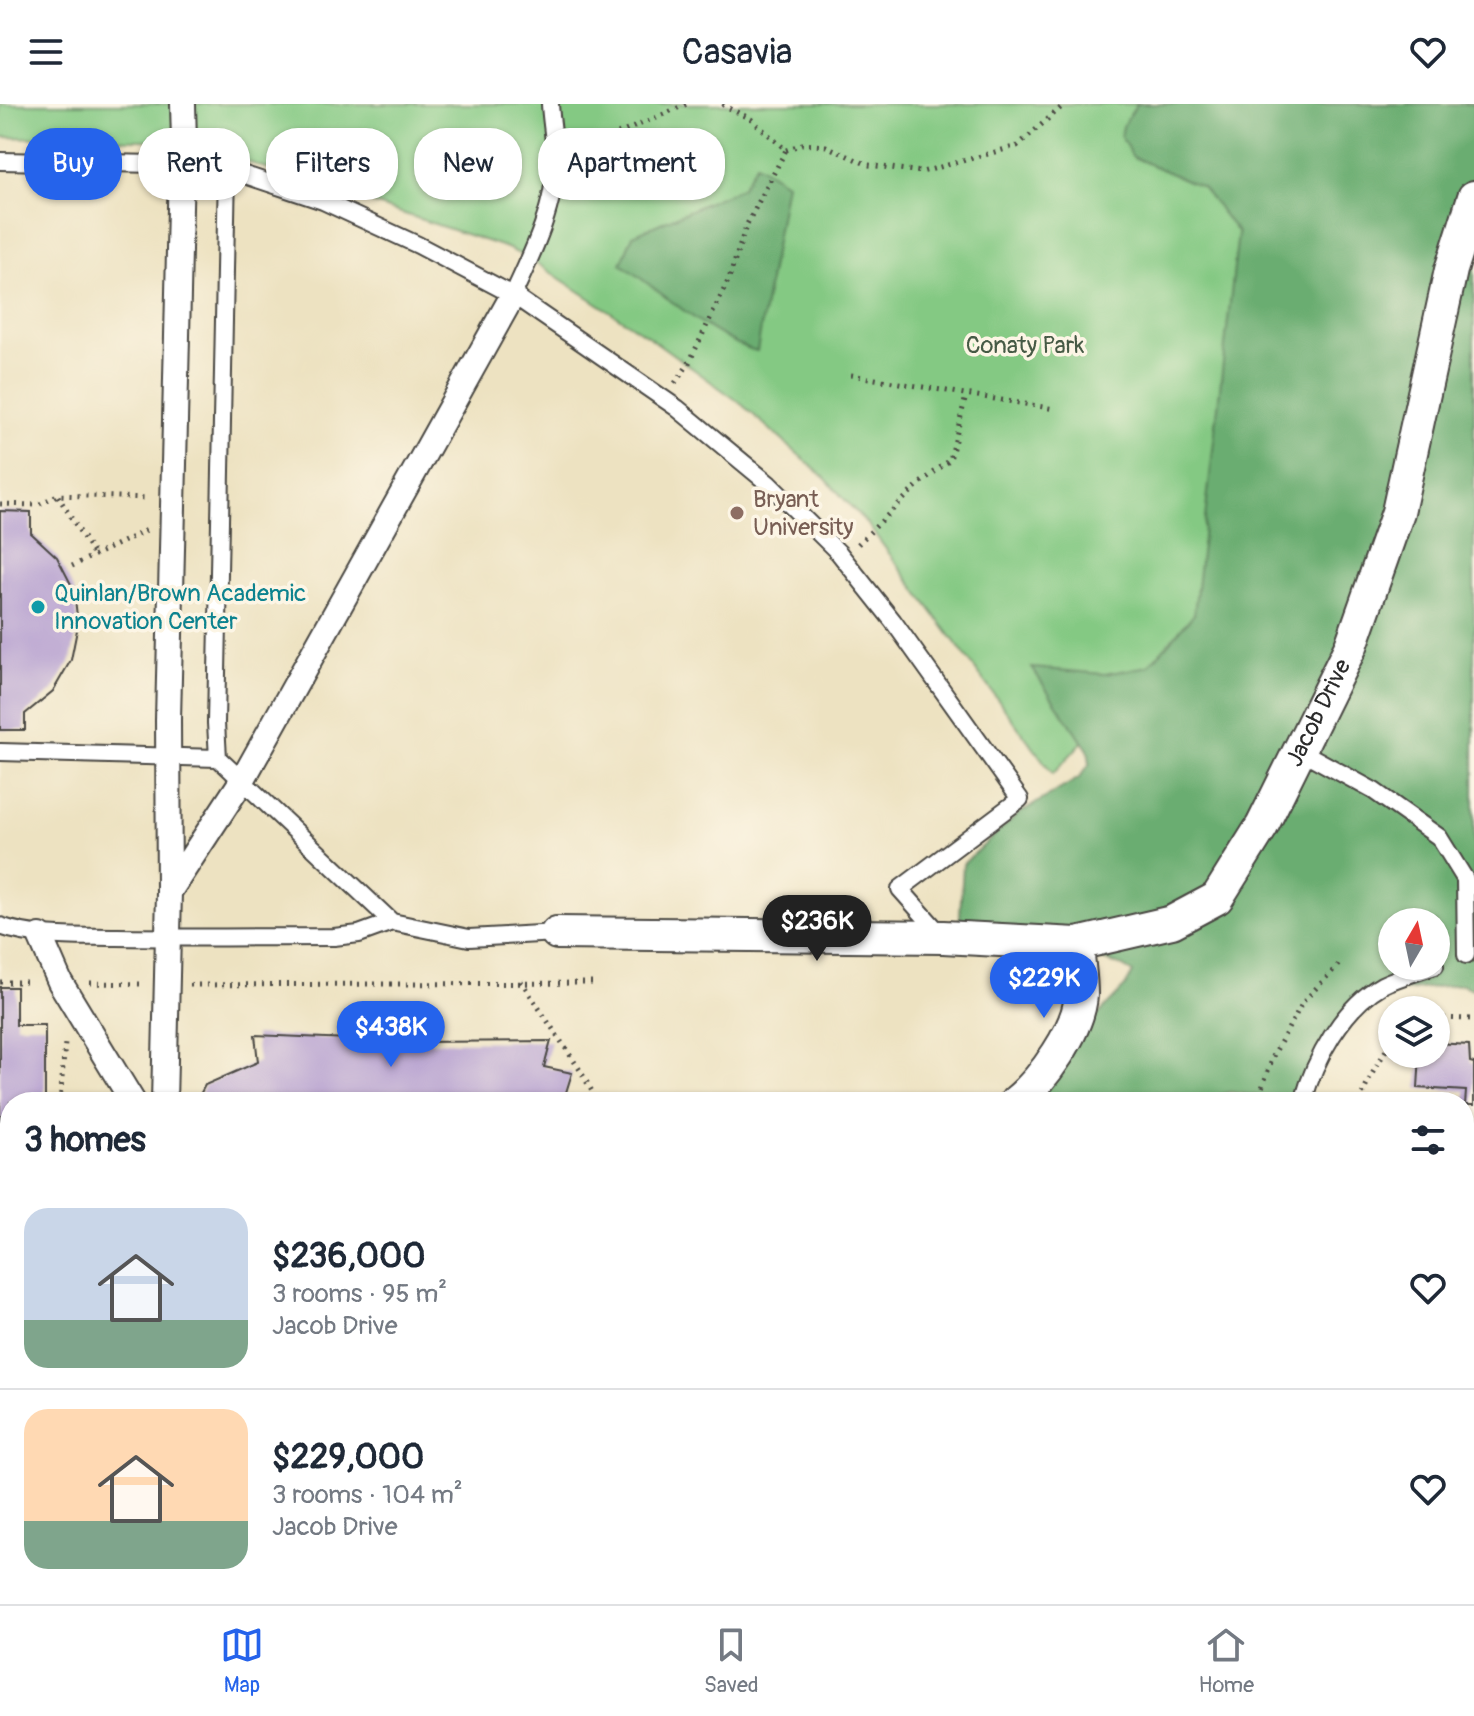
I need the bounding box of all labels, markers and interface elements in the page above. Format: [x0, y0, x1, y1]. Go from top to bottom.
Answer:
icon: menu [24, 30, 68, 74]
text: Casavia [681, 30, 793, 75]
icon: heart [1406, 30, 1450, 74]
chip: Buy [24, 128, 122, 200]
chip: Rent [138, 128, 250, 200]
chip: Filters [266, 128, 398, 200]
chip: New [414, 128, 522, 200]
chip: Apartment [538, 128, 725, 200]
park label: Conaty Park [966, 331, 1084, 360]
place label: Bryant University [753, 485, 854, 542]
marker: Bryant University [728, 504, 746, 522]
place label: Quinlan/Brown Academic Innovation Center [54, 579, 306, 636]
marker: Quinlan/Brown Academic Innovation Center [29, 598, 47, 616]
street label: Jacob Drive [1279, 654, 1357, 771]
pin: $236K [761, 895, 873, 963]
text: $236K [780, 905, 854, 937]
north arrow [1378, 908, 1450, 980]
map controls [1378, 908, 1450, 1068]
pin: $229K [988, 952, 1100, 1020]
text: $229K [1008, 962, 1080, 994]
button: layers [1378, 996, 1450, 1068]
pin: $438K [335, 1001, 447, 1069]
text: $438K [355, 1011, 427, 1043]
icon: filters [1406, 1118, 1450, 1162]
text: 3 homes [24, 1119, 146, 1162]
text: $236,000 [272, 1235, 425, 1278]
icon: home [88, 1240, 184, 1336]
icon: heart [1406, 1266, 1450, 1310]
text: 3 rooms · 95 m² [272, 1278, 447, 1310]
text: Jacob Drive [272, 1310, 398, 1342]
text: $229,000 [272, 1436, 424, 1479]
icon: home [88, 1441, 184, 1537]
icon: heart [1406, 1467, 1450, 1511]
text: 3 rooms · 104 m² [272, 1479, 463, 1511]
text: Jacob Drive [272, 1511, 398, 1543]
tab: Map [220, 1623, 264, 1699]
tab: Saved [704, 1623, 759, 1699]
tab: Home [1199, 1623, 1254, 1699]

